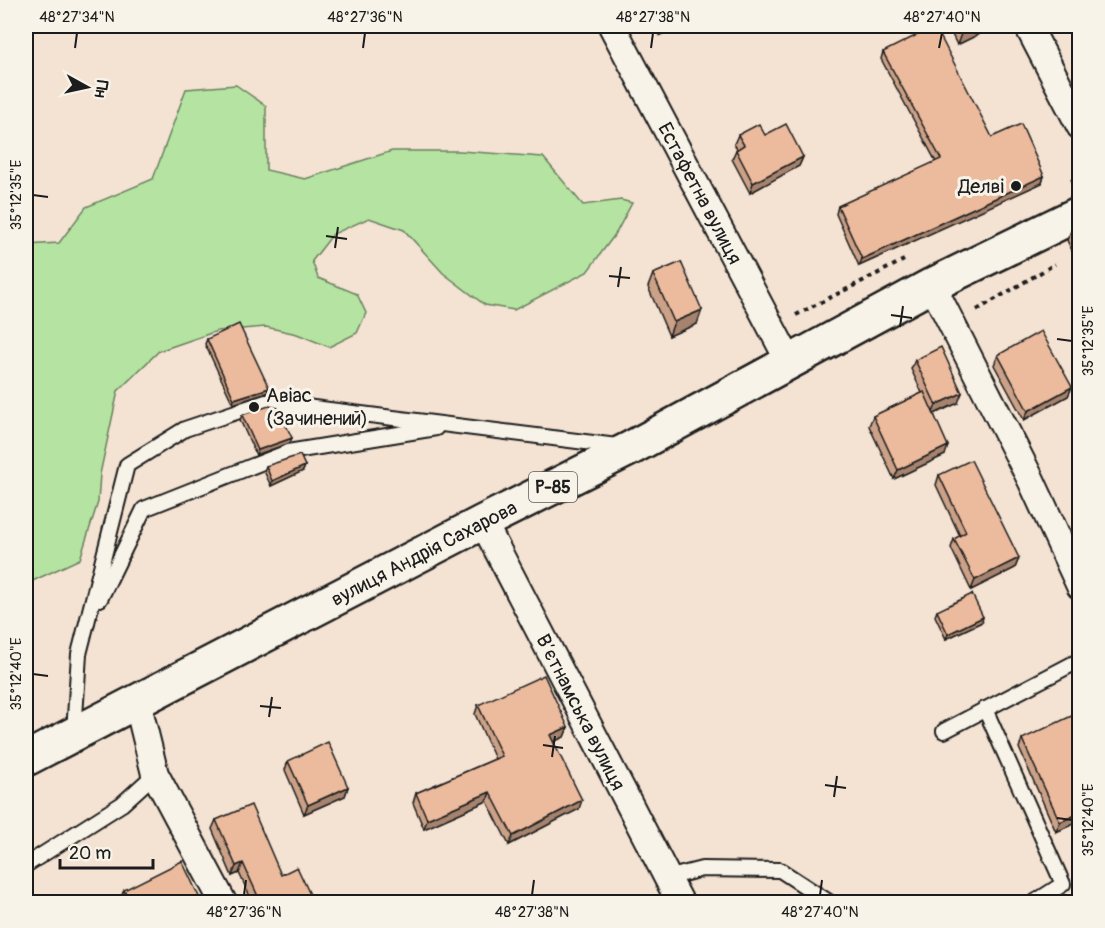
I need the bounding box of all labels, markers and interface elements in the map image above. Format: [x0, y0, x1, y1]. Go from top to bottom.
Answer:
text: 48°27'34"N [39, 8, 115, 27]
text: 48°27'36"N [327, 8, 403, 27]
text: 48°27'38"N [616, 8, 690, 27]
text: 48°27'40"N [903, 8, 981, 27]
north arrow [57, 57, 117, 117]
text: Пн [90, 79, 112, 99]
street label: Естафетна вулиця [652, 118, 748, 269]
text: 35°12'35"E [7, 159, 26, 230]
place label: Делві [957, 174, 1004, 199]
marker: Делві [1009, 179, 1023, 193]
text: 35°12'35"E [1079, 305, 1098, 376]
place label: Авіас (Зачинений) [266, 383, 368, 431]
marker: Авіас (Зачинений) [247, 400, 261, 414]
road number: Р-85 [529, 472, 577, 502]
street label: вулиця Андрія Сахарова [327, 495, 521, 612]
street label: Вʼєтнамська вулиця [530, 630, 631, 795]
text: 35°12'40"E [7, 637, 26, 711]
text: 35°12'40"E [1079, 783, 1098, 857]
scale bar [60, 832, 153, 870]
text: 20 m [69, 842, 111, 865]
text: 48°27'36"N [206, 903, 282, 922]
text: 48°27'38"N [495, 903, 569, 922]
text: 48°27'40"N [781, 903, 859, 922]

